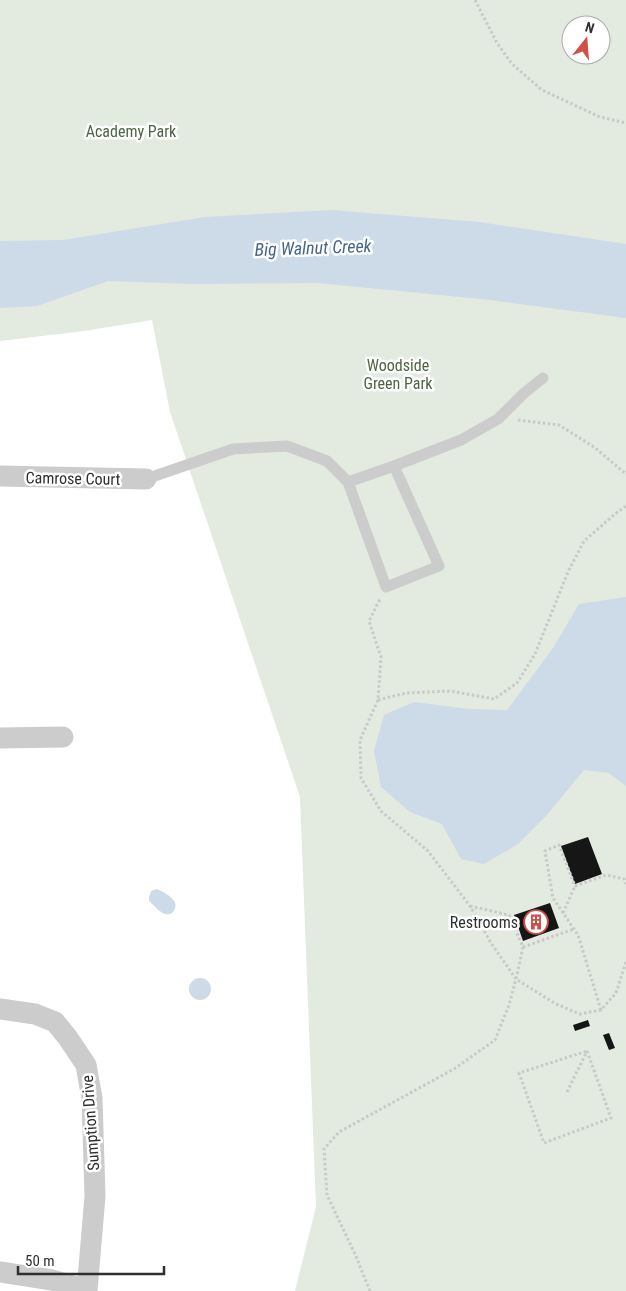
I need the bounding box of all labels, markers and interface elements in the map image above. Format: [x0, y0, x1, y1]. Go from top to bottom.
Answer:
north arrow [561, 15, 611, 65]
text: N [583, 19, 596, 36]
park label: Academy Park [86, 122, 177, 141]
water label: Big Walnut Creek [254, 235, 373, 260]
park label: Woodside Green Park [363, 356, 433, 393]
street label: Camrose Court [25, 468, 121, 489]
building icon: Restrooms [523, 909, 549, 935]
place label: Restrooms [450, 913, 518, 932]
street label: Sumption Drive [78, 1075, 103, 1171]
scale bar [18, 1244, 164, 1276]
text: 50 m [25, 1252, 55, 1270]

